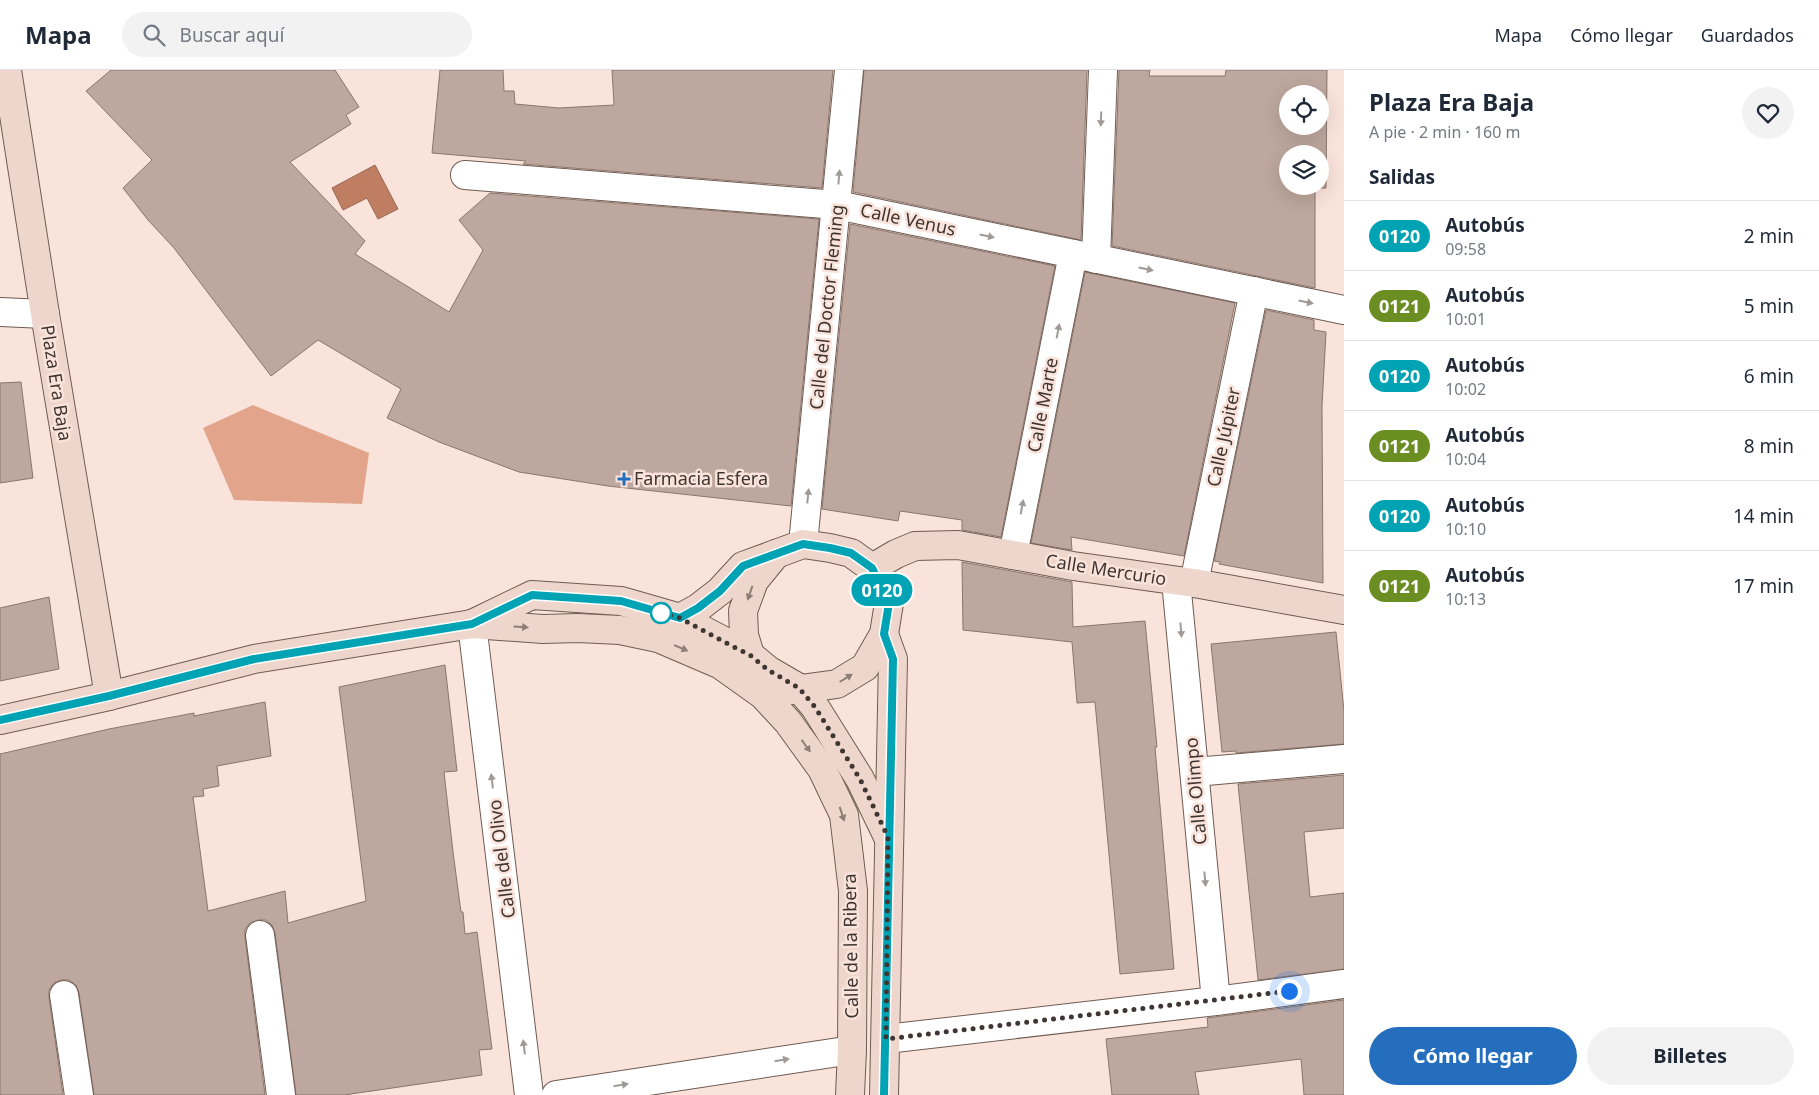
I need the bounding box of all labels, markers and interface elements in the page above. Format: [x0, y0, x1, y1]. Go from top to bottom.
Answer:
search box [122, 12, 472, 57]
text: Mapa [25, 18, 92, 51]
icon: search [140, 21, 168, 49]
text: Buscar aquí [180, 22, 284, 48]
text: Mapa [1495, 23, 1542, 47]
text: Cómo llegar [1570, 23, 1673, 47]
text: Guardados [1701, 23, 1794, 47]
map controls [1279, 85, 1329, 195]
button: locate [1279, 85, 1329, 135]
text: Plaza Era Baja [1369, 85, 1534, 118]
button: heart [1742, 87, 1794, 139]
one-way arrow [1097, 111, 1105, 127]
text: A pie · 2 min · 160 m [1369, 121, 1520, 143]
button: layers [1279, 145, 1329, 195]
text: Salidas [1369, 164, 1435, 190]
one-way arrow [835, 169, 843, 185]
street label: Calle Venus [858, 197, 958, 241]
street label: Calle del Doctor Fleming [803, 203, 849, 411]
text: Autobús [1445, 212, 1525, 238]
text: 2 min [1744, 223, 1794, 249]
text: 0120 [1379, 224, 1420, 248]
one-way arrow [980, 233, 996, 241]
text: 09:58 [1445, 238, 1486, 260]
one-way arrow [1139, 265, 1154, 273]
text: Autobús [1445, 282, 1525, 308]
text: 5 min [1744, 293, 1794, 319]
text: 0121 [1379, 294, 1420, 318]
one-way arrow [1298, 298, 1313, 306]
text: 10:01 [1445, 308, 1486, 330]
one-way arrow [1054, 322, 1062, 338]
street label: Plaza Era Baja [36, 323, 78, 443]
text: Autobús [1445, 352, 1525, 378]
street label: Calle Marte [1021, 355, 1063, 454]
text: 6 min [1744, 363, 1794, 389]
text: 0120 [1379, 364, 1420, 388]
text: 10:02 [1445, 378, 1486, 400]
street label: Calle Júpiter [1201, 384, 1245, 489]
text: Autobús [1445, 422, 1525, 448]
text: 8 min [1744, 433, 1794, 459]
text: 0121 [1379, 434, 1420, 458]
text: 10:04 [1445, 448, 1486, 470]
place label: Farmacia Esfera [634, 466, 768, 490]
marker: Farmacia Esfera [618, 473, 630, 485]
one-way arrow [804, 488, 812, 504]
text: Autobús [1445, 492, 1525, 518]
one-way arrow [1019, 499, 1027, 515]
text: 14 min [1733, 503, 1794, 529]
text: 0120 [1379, 504, 1420, 528]
text: 10:10 [1445, 518, 1486, 540]
street label: Calle Mercurio [1044, 548, 1168, 590]
text: Autobús [1445, 562, 1525, 588]
text: 17 min [1733, 573, 1794, 599]
line badge: 0120 [847, 574, 917, 606]
text: 0121 [1379, 574, 1420, 598]
text: 0120 [861, 578, 903, 602]
one-way arrow [746, 586, 754, 601]
text: 10:13 [1445, 588, 1486, 610]
unlabelled marker [650, 602, 672, 624]
one-way arrow [1177, 622, 1185, 638]
one-way arrow [513, 624, 529, 632]
one-way arrow [673, 644, 688, 652]
one-way arrow [840, 674, 853, 683]
street label: Calle Olimpo [1178, 736, 1212, 846]
one-way arrow [801, 740, 811, 753]
one-way arrow [488, 773, 496, 789]
street label: Calle del Olivo [482, 798, 520, 920]
one-way arrow [838, 807, 846, 822]
one-way arrow [1201, 871, 1209, 887]
street label: Calle de la Ribera [837, 873, 863, 1019]
your location [1277, 979, 1302, 1004]
button: Cómo llegar [1369, 1027, 1577, 1085]
button: Billetes [1587, 1027, 1794, 1085]
one-way arrow [520, 1038, 528, 1054]
one-way arrow [774, 1056, 790, 1064]
one-way arrow [614, 1081, 630, 1089]

